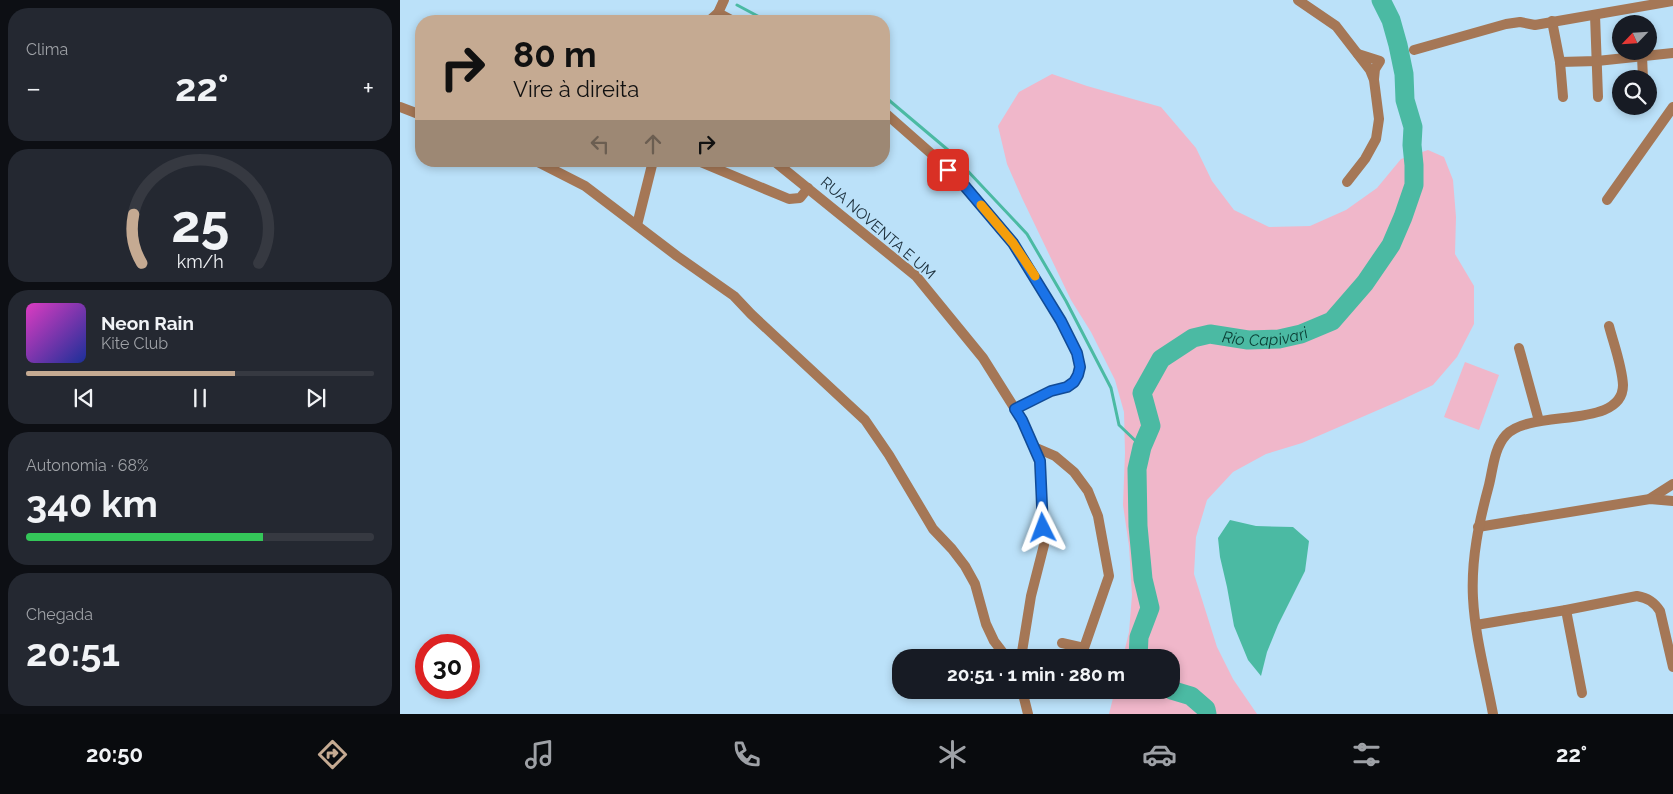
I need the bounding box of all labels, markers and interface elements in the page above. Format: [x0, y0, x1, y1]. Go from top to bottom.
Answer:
north arrow [1612, 15, 1658, 60]
map controls [1612, 15, 1657, 115]
text: 80 m [513, 34, 597, 75]
icon: right [430, 35, 495, 100]
text: Clima [26, 40, 68, 59]
text: 22° [175, 65, 228, 110]
button: search [1612, 70, 1657, 115]
text: − [26, 72, 41, 105]
text: + [362, 72, 374, 105]
text: Vire à direita [513, 76, 639, 102]
icon: left [586, 130, 614, 158]
icon: ahead [639, 130, 667, 158]
icon: right [692, 130, 720, 158]
pin [927, 149, 969, 191]
icon: arrive [934, 156, 962, 184]
street label: RUA NOVENTA E UM [817, 173, 939, 283]
text: 25 [171, 193, 229, 254]
text: km/h [176, 251, 224, 272]
text: Neon Rain [101, 312, 194, 334]
water label: Rio Capivari [1221, 323, 1311, 350]
text: Kite Club [101, 334, 168, 353]
icon: previous [70, 384, 98, 412]
icon: pause [186, 384, 214, 412]
icon: next [302, 384, 330, 412]
text: Autonomia · 68% [26, 456, 148, 475]
text: 340 km [26, 481, 158, 526]
position arrow [1016, 501, 1068, 553]
text: Chegada [26, 605, 93, 624]
text: 20:51 [26, 630, 120, 675]
speed limit sign: 30 [415, 634, 480, 699]
text: 20:51 · 1 min · 280 m [947, 663, 1125, 685]
icon: directions [315, 737, 350, 772]
icon: music [522, 737, 557, 772]
icon: phone [729, 737, 764, 772]
icon: climate [935, 737, 970, 772]
icon: car [1142, 737, 1177, 772]
icon: filters [1349, 737, 1384, 772]
text: 20:50 [86, 741, 143, 767]
text: 22° [1556, 741, 1587, 767]

